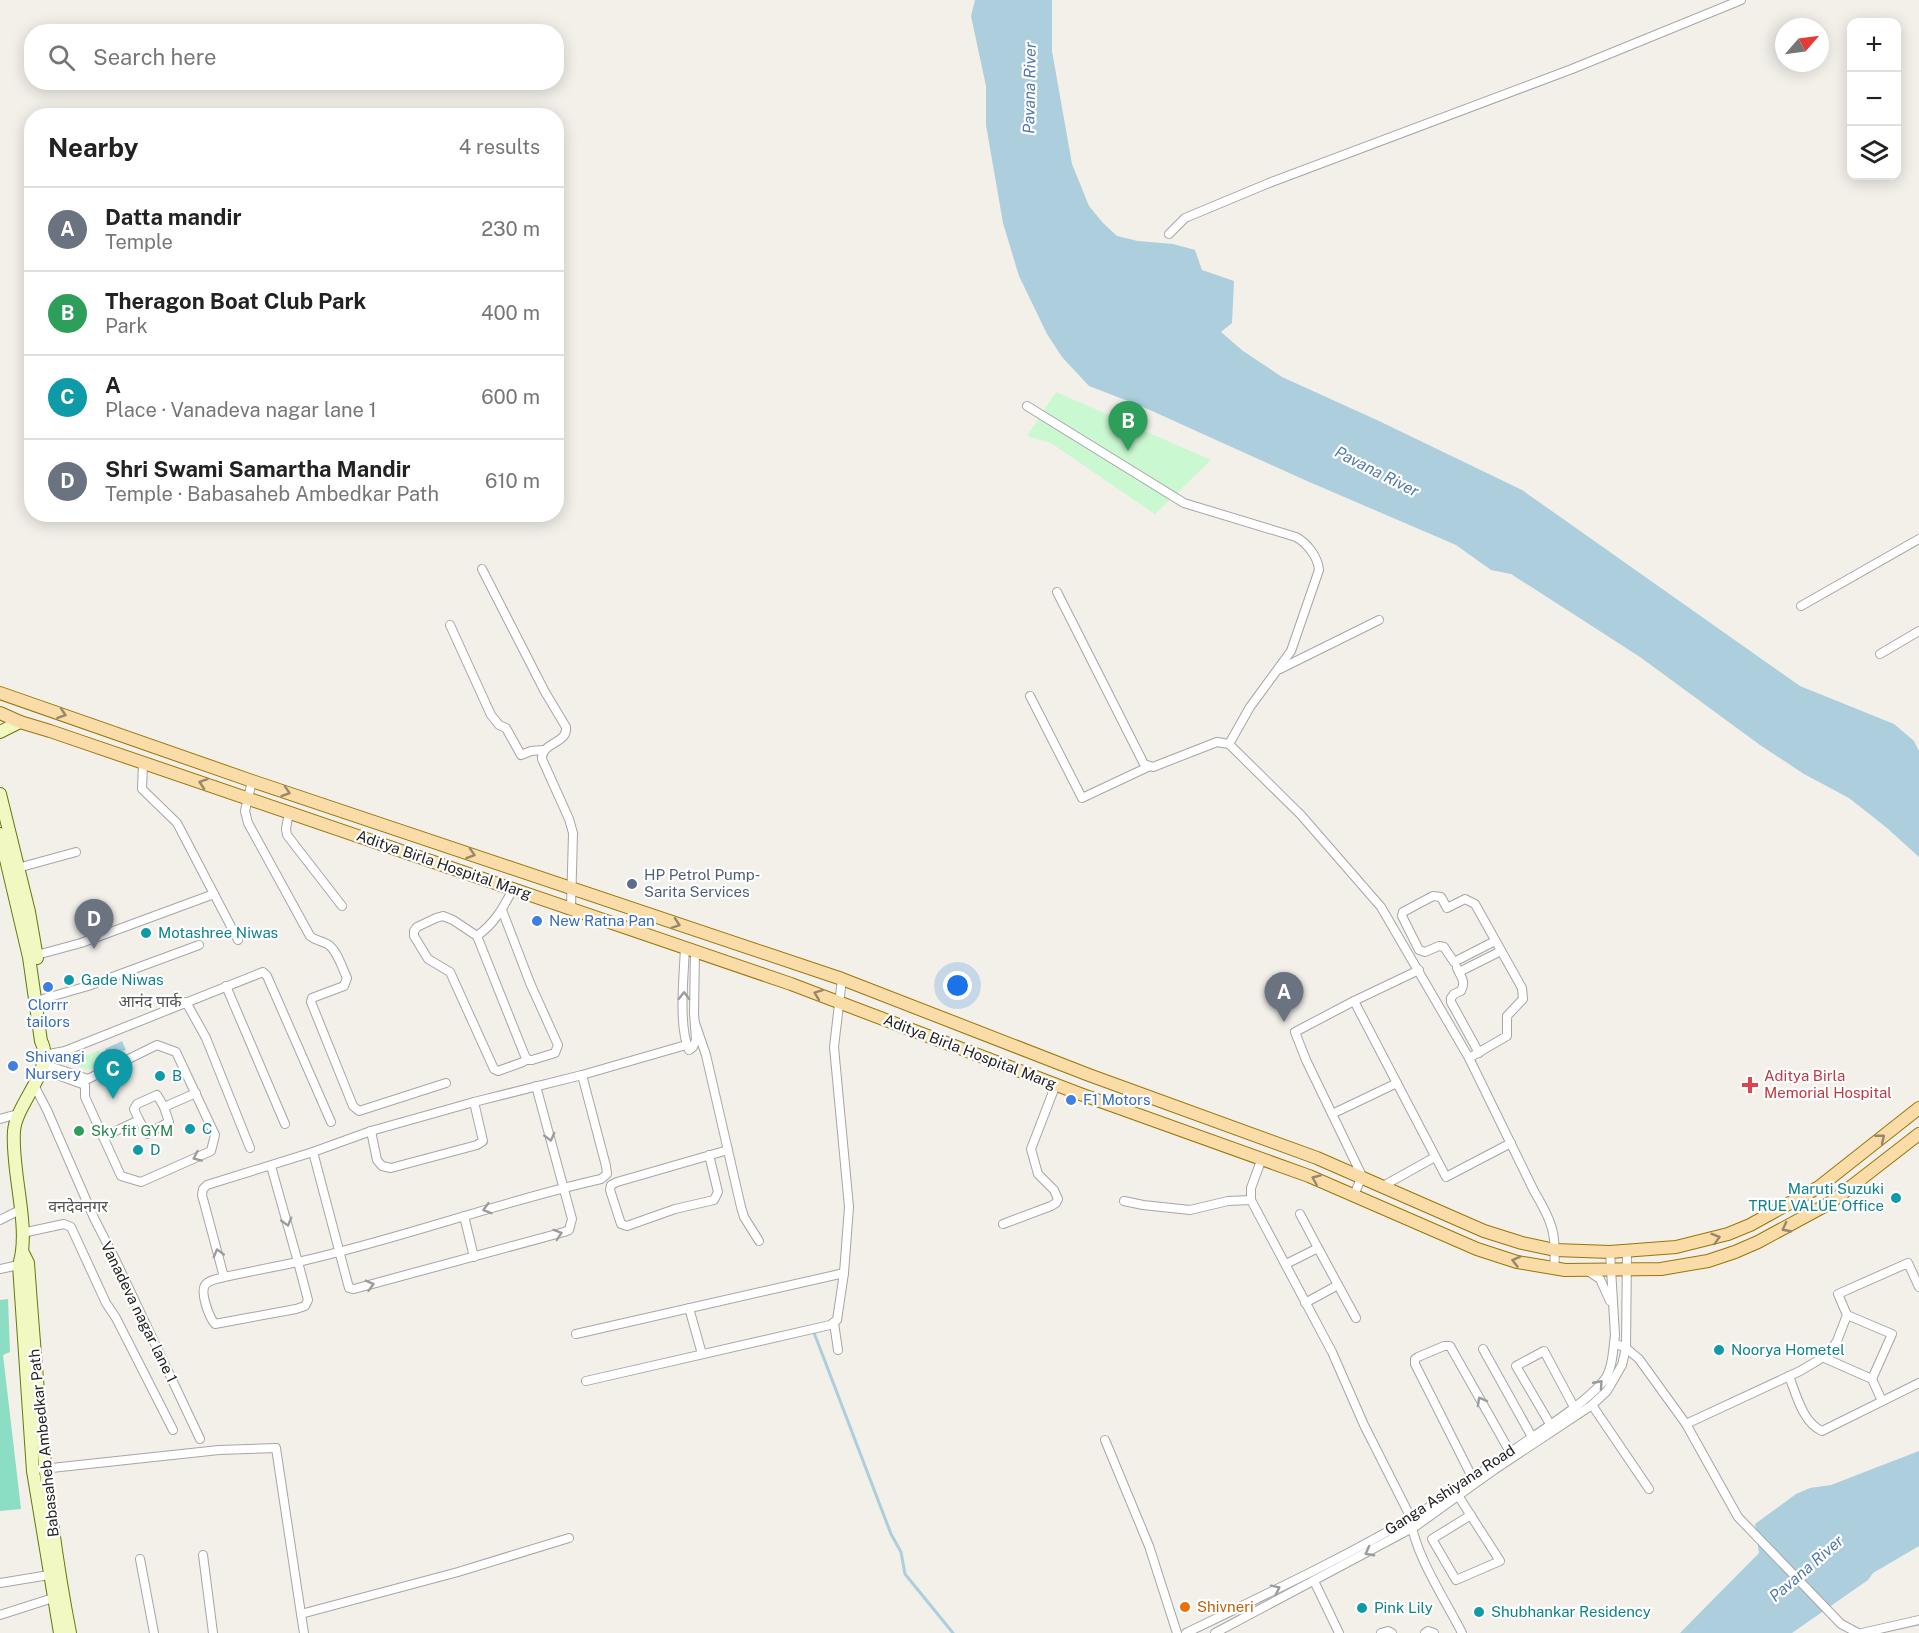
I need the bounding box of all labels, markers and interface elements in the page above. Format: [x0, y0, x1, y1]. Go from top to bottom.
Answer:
north arrow [1775, 18, 1829, 72]
map controls [1847, 18, 1901, 180]
button: + [1847, 18, 1901, 72]
search box [24, 24, 564, 90]
icon: search [45, 41, 78, 74]
water label: Pavana River [1019, 41, 1040, 134]
text: Search here [93, 44, 217, 70]
button: − [1847, 72, 1901, 126]
button: layers [1847, 126, 1901, 180]
text: Nearby [48, 132, 138, 163]
text: 4 results [459, 135, 540, 159]
text: Datta mandir [105, 204, 241, 230]
text: A [60, 217, 75, 241]
text: 230 m [481, 217, 540, 241]
text: Temple [105, 230, 173, 254]
text: Theragon Boat Club Park [105, 288, 366, 314]
text: B [61, 301, 74, 325]
text: 400 m [481, 301, 540, 325]
text: Park [105, 314, 148, 338]
text: A [105, 372, 121, 398]
text: C [60, 385, 75, 409]
text: 600 m [481, 385, 540, 409]
text: Place · Vanadeva nagar lane 1 [105, 398, 377, 422]
pin: B [1108, 402, 1148, 451]
water label: Pavana River [1332, 442, 1423, 501]
text: Shri Swami Samartha Mandir [105, 456, 411, 482]
text: D [60, 469, 75, 493]
text: 610 m [485, 469, 540, 493]
text: Temple · Babasaheb Ambedkar Path [105, 482, 439, 506]
one-way arrow [56, 707, 67, 720]
one-way arrow [198, 778, 209, 790]
one-way arrow [280, 785, 291, 798]
street label: Aditya Birla Hospital Marg [355, 827, 534, 902]
one-way arrow [465, 847, 476, 859]
place label: HP Petrol Pump- Sarita Services [644, 866, 761, 900]
marker: HP Petrol Pump- Sarita Services [625, 877, 639, 891]
pin: D [74, 900, 113, 949]
place label: New Ratna Pan [549, 912, 655, 929]
marker: New Ratna Pan [530, 914, 544, 928]
one-way arrow [670, 916, 681, 929]
place label: Motashree Niwas [158, 924, 278, 941]
marker: Motashree Niwas [139, 926, 153, 940]
place label: Gade Niwas [81, 971, 164, 988]
your location [943, 971, 972, 1000]
pin: A [1264, 972, 1304, 1022]
marker: Gade Niwas [62, 973, 76, 987]
marker: Clorrr tailors [41, 980, 55, 994]
one-way arrow [813, 989, 824, 1002]
one-way arrow [678, 991, 690, 1000]
district label: आनंद पार्क [118, 992, 182, 1011]
place label: Clorrr tailors [26, 996, 70, 1030]
street label: Aditya Birla Hospital Marg [881, 1011, 1059, 1092]
place label: Shivangi Nursery [25, 1048, 85, 1082]
pin: C [94, 1050, 132, 1099]
marker: Shivangi Nursery [6, 1059, 20, 1073]
place label: B [172, 1067, 182, 1084]
place label: Aditya Birla Memorial Hospital [1764, 1067, 1892, 1101]
marker: B [153, 1069, 167, 1083]
marker: Aditya Birla Memorial Hospital [1741, 1076, 1759, 1094]
place label: F1 Motors [1083, 1091, 1151, 1108]
marker: F1 Motors [1064, 1093, 1078, 1107]
place label: C [202, 1120, 212, 1137]
place label: Sky fit GYM [91, 1122, 173, 1139]
marker: C [183, 1122, 197, 1136]
marker: Sky fit GYM [72, 1124, 86, 1138]
one-way arrow [542, 1132, 555, 1142]
one-way arrow [1874, 1134, 1885, 1145]
place label: D [150, 1141, 160, 1158]
marker: D [131, 1143, 145, 1157]
one-way arrow [193, 1150, 204, 1162]
one-way arrow [1311, 1174, 1322, 1186]
place label: Maruti Suzuki TRUE VALUE Office [1749, 1180, 1884, 1214]
marker: Maruti Suzuki TRUE VALUE Office [1889, 1191, 1903, 1205]
district label: वनदेवनगर [48, 1197, 108, 1216]
one-way arrow [482, 1202, 493, 1214]
one-way arrow [279, 1217, 292, 1227]
one-way arrow [1782, 1221, 1792, 1232]
one-way arrow [552, 1228, 562, 1241]
one-way arrow [1710, 1232, 1721, 1245]
street label: Vanadeva nagar lane 1 [98, 1239, 181, 1385]
one-way arrow [212, 1248, 225, 1258]
one-way arrow [1511, 1256, 1521, 1268]
one-way arrow [364, 1280, 374, 1292]
place label: Noorya Hometel [1731, 1341, 1845, 1358]
marker: Noorya Hometel [1712, 1343, 1726, 1357]
street label: Babasaheb Ambedkar Path [25, 1348, 62, 1538]
one-way arrow [1592, 1380, 1603, 1391]
one-way arrow [1477, 1397, 1488, 1407]
street label: Ganga Ashiyana Road [1382, 1441, 1518, 1538]
water label: Pavana River [1765, 1530, 1848, 1606]
one-way arrow [1364, 1545, 1375, 1556]
one-way arrow [1270, 1585, 1281, 1597]
place label: Shivneri [1197, 1598, 1254, 1615]
place label: Pink Lily [1374, 1599, 1433, 1616]
marker: Shivneri [1178, 1600, 1192, 1614]
marker: Pink Lily [1355, 1601, 1369, 1615]
place label: Shubhankar Residency [1491, 1603, 1651, 1620]
marker: Shubhankar Residency [1472, 1605, 1486, 1619]

